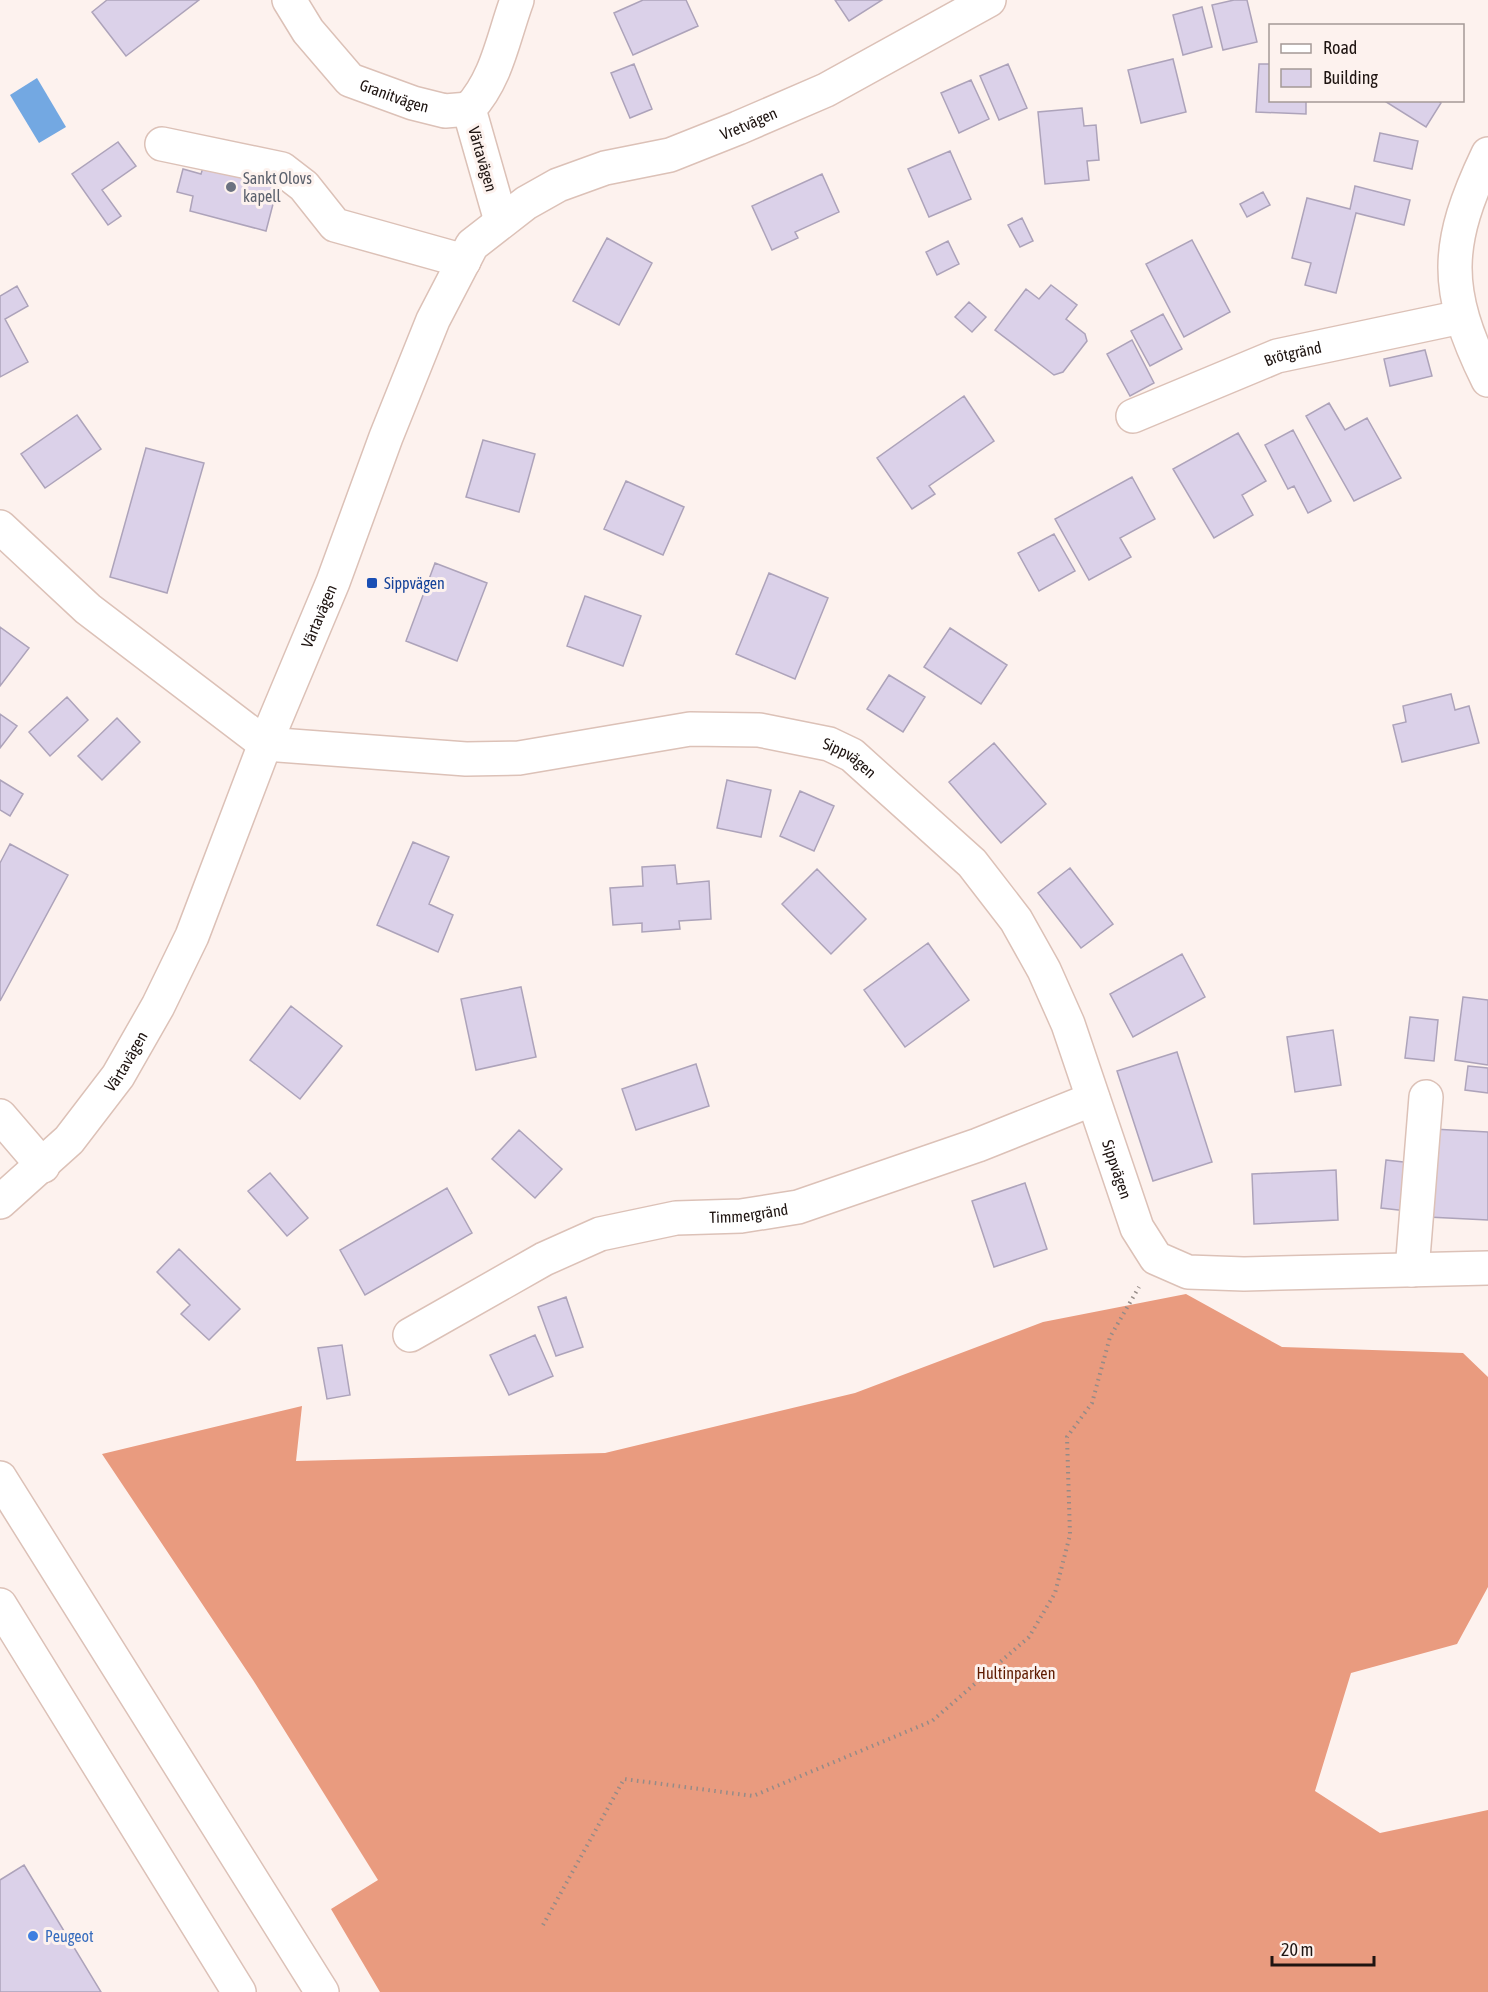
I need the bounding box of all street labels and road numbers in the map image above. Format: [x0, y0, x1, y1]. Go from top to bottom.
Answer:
street label: Granitvägen [357, 75, 431, 116]
street label: Vretvägen [718, 103, 780, 143]
street label: Värtavägen [464, 124, 501, 194]
street label: Brötgränd [1261, 338, 1323, 369]
street label: Värtavägen [297, 582, 340, 650]
street label: Sippvägen [822, 734, 880, 782]
street label: Värtavägen [101, 1028, 151, 1095]
street label: Sippvägen [1099, 1138, 1135, 1201]
street label: Timmergränd [709, 1200, 789, 1226]

